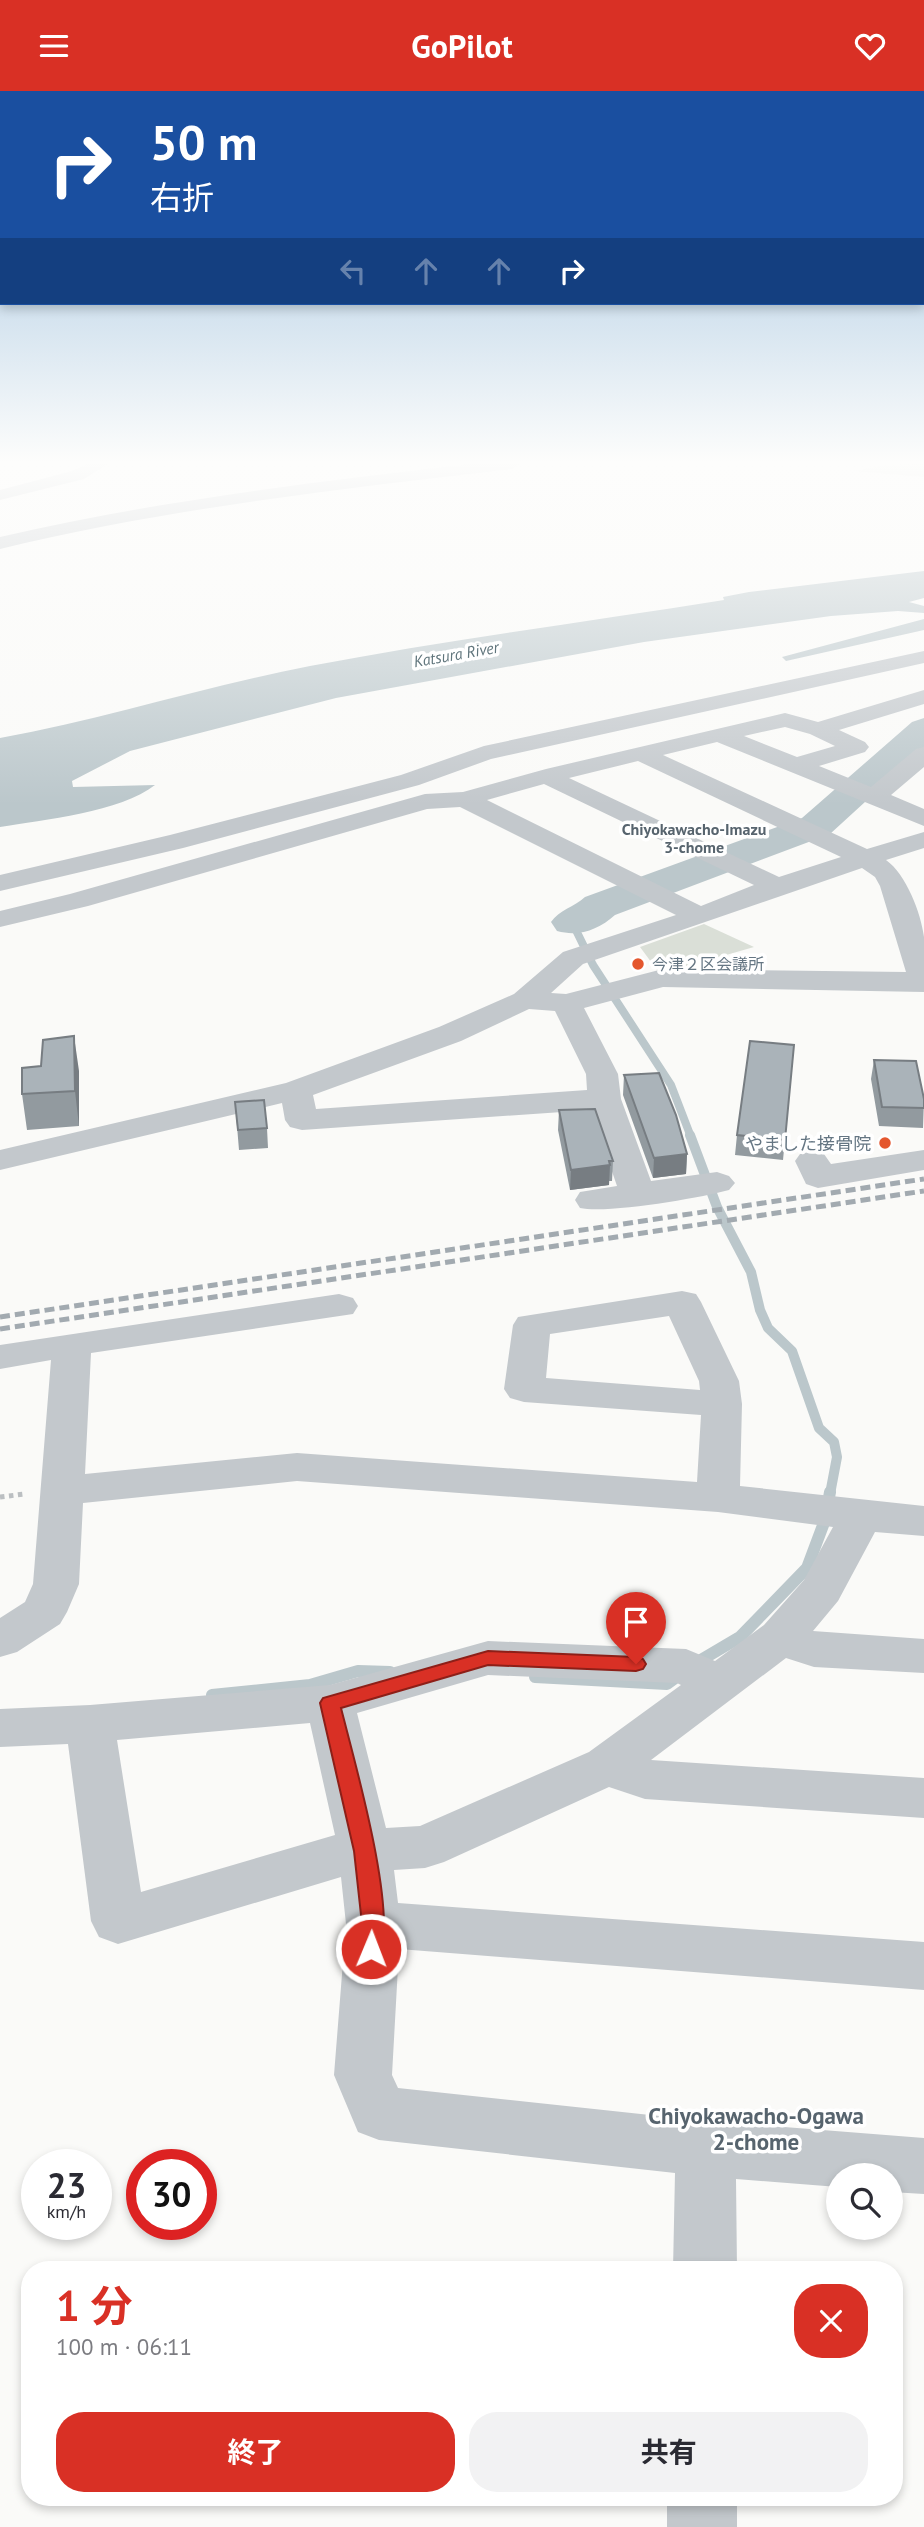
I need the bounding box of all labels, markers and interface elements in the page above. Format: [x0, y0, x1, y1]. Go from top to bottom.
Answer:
text: GoPilot [411, 25, 513, 67]
icon: menu [35, 27, 73, 65]
icon: heart [851, 27, 889, 65]
text: 50 m [150, 110, 257, 174]
icon: right [35, 119, 126, 210]
text: 右折 [150, 176, 214, 218]
icon: left [334, 252, 372, 290]
icon: ahead [407, 252, 445, 290]
icon: ahead [480, 252, 518, 290]
icon: right [553, 252, 591, 290]
water label: Katsura River [412, 636, 502, 671]
district label: Chiyokawacho-Imazu 3-chome [622, 819, 766, 857]
place label: 今津２区会議所 [652, 954, 764, 974]
marker: 今津２区会議所 [630, 956, 646, 972]
place label: やました接骨院 [745, 1132, 871, 1155]
marker: やました接骨院 [877, 1135, 893, 1151]
pin [606, 1592, 666, 1664]
icon: arrive [617, 1603, 655, 1641]
position arrow [334, 1912, 408, 1986]
district label: Chiyokawacho-Ogawa 2-chome [648, 2101, 864, 2156]
speed limit sign: 30 [126, 2149, 217, 2240]
text: 23 [47, 2162, 86, 2208]
map controls [826, 2163, 903, 2240]
button: search [826, 2163, 903, 2240]
text: km/h [47, 2200, 86, 2223]
text: 1 分 [56, 2278, 132, 2333]
button: close [794, 2284, 868, 2358]
text: 100 m · 06:11 [56, 2332, 192, 2361]
button: 終了 [56, 2412, 455, 2492]
button: 共有 [469, 2412, 868, 2492]

